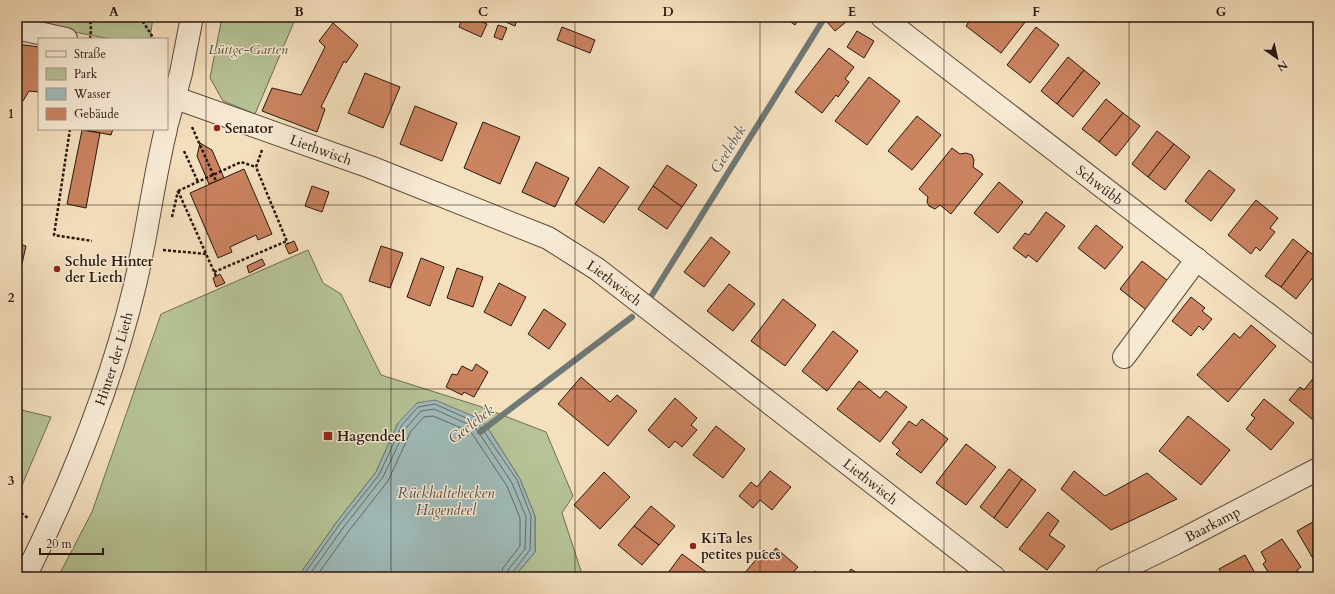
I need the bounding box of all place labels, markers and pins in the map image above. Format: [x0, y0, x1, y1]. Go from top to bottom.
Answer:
place label: Senator [225, 119, 273, 138]
marker: Senator [212, 123, 222, 133]
place label: Schule Hinter der Lieth [65, 252, 153, 287]
marker: Schule Hinter der Lieth [52, 264, 62, 274]
place label: Hagendeel [337, 427, 405, 446]
marker: Hagendeel [322, 430, 334, 442]
place label: KiTa les petites puces [701, 529, 781, 564]
marker: KiTa les petites puces [688, 541, 698, 551]

